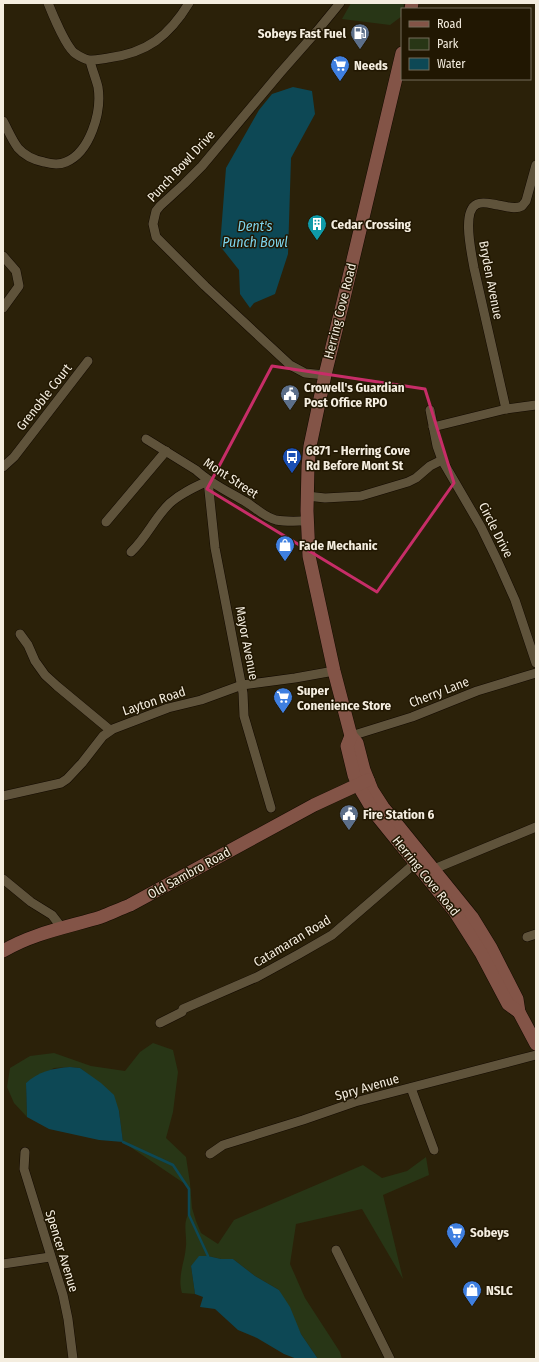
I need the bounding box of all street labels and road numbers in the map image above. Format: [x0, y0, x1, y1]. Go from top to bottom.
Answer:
street label: Punch Bowl Drive [144, 127, 218, 205]
street label: Bryden Avenue [476, 239, 506, 321]
street label: Herring Cove Road [321, 262, 359, 360]
street label: Grenoble Court [13, 360, 75, 433]
street label: Mont Street [201, 455, 262, 502]
street label: Circle Drive [476, 500, 516, 560]
street label: Mayor Avenue [233, 605, 261, 681]
street label: Cherry Lane [407, 674, 471, 710]
street label: Layton Road [121, 684, 187, 718]
street label: Herring Cove Road [389, 833, 463, 919]
street label: Old Sambro Road [145, 844, 233, 902]
street label: Catamaran Road [251, 912, 333, 970]
street label: Spry Avenue [333, 1071, 401, 1103]
street label: Spencer Avenue [42, 1208, 82, 1294]

